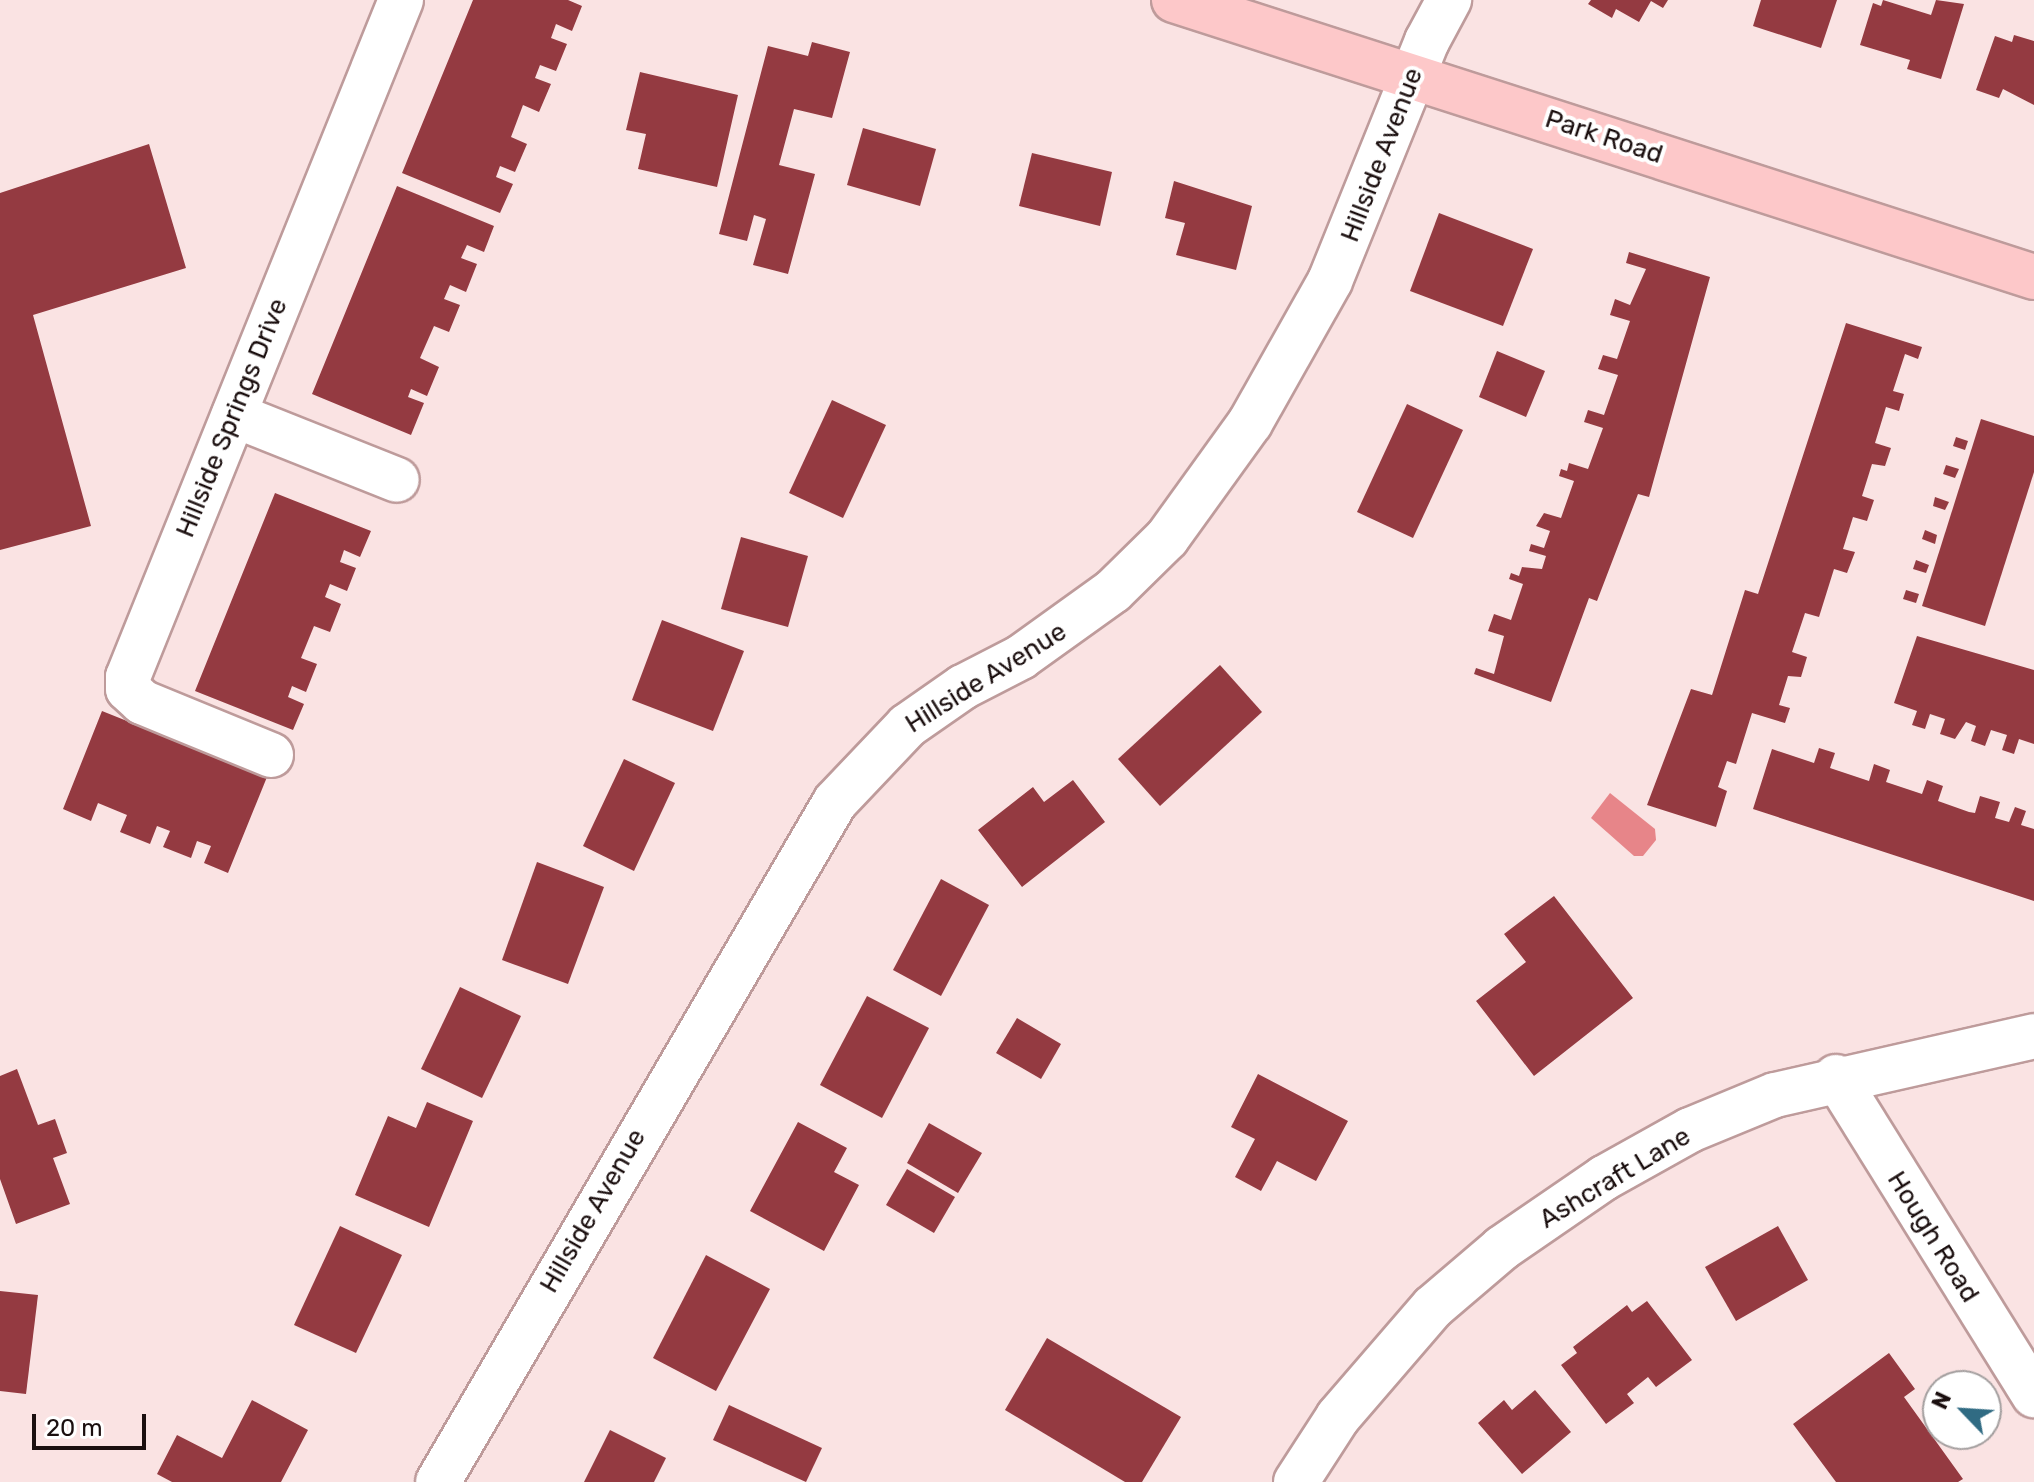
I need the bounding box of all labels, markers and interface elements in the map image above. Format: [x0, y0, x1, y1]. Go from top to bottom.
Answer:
street label: Hillside Avenue [1334, 63, 1430, 247]
street label: Park Road [1541, 103, 1667, 171]
street label: Hillside Springs Drive [170, 294, 294, 542]
street label: Hillside Avenue [899, 616, 1073, 740]
street label: Ashcraft Lane [1534, 1121, 1696, 1235]
street label: Hillside Avenue [533, 1123, 653, 1299]
street label: Hough Road [1880, 1166, 1986, 1308]
north arrow [1922, 1370, 2002, 1450]
text: N [1926, 1388, 1957, 1413]
scale bar [36, 1398, 150, 1448]
text: 20 m [46, 1414, 103, 1442]

